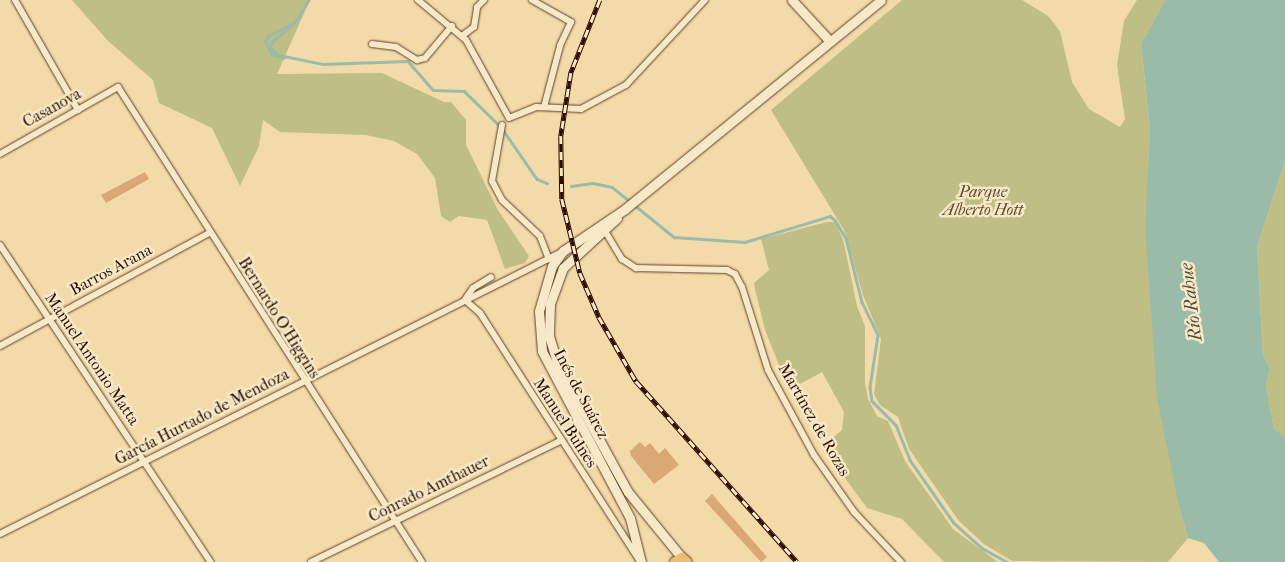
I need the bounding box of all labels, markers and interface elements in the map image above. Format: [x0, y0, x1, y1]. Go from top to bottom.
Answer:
street label: Casanova [19, 84, 85, 132]
park label: Parque Alberto Hott [943, 182, 1023, 220]
street label: Barros Arana [67, 240, 155, 300]
street label: Bernardo O'Higgins [234, 254, 324, 382]
water label: Río Rahue [1177, 262, 1207, 342]
street label: Manuel Antonio Matta [41, 289, 143, 429]
street label: Inés de Suárez [549, 346, 613, 442]
street label: Martínez de Rozas [774, 360, 854, 480]
street label: García Hurtado de Mendoza [112, 365, 292, 469]
street label: Manuel Bulnes [529, 375, 601, 471]
street label: Conrado Amthauer [366, 451, 492, 527]

